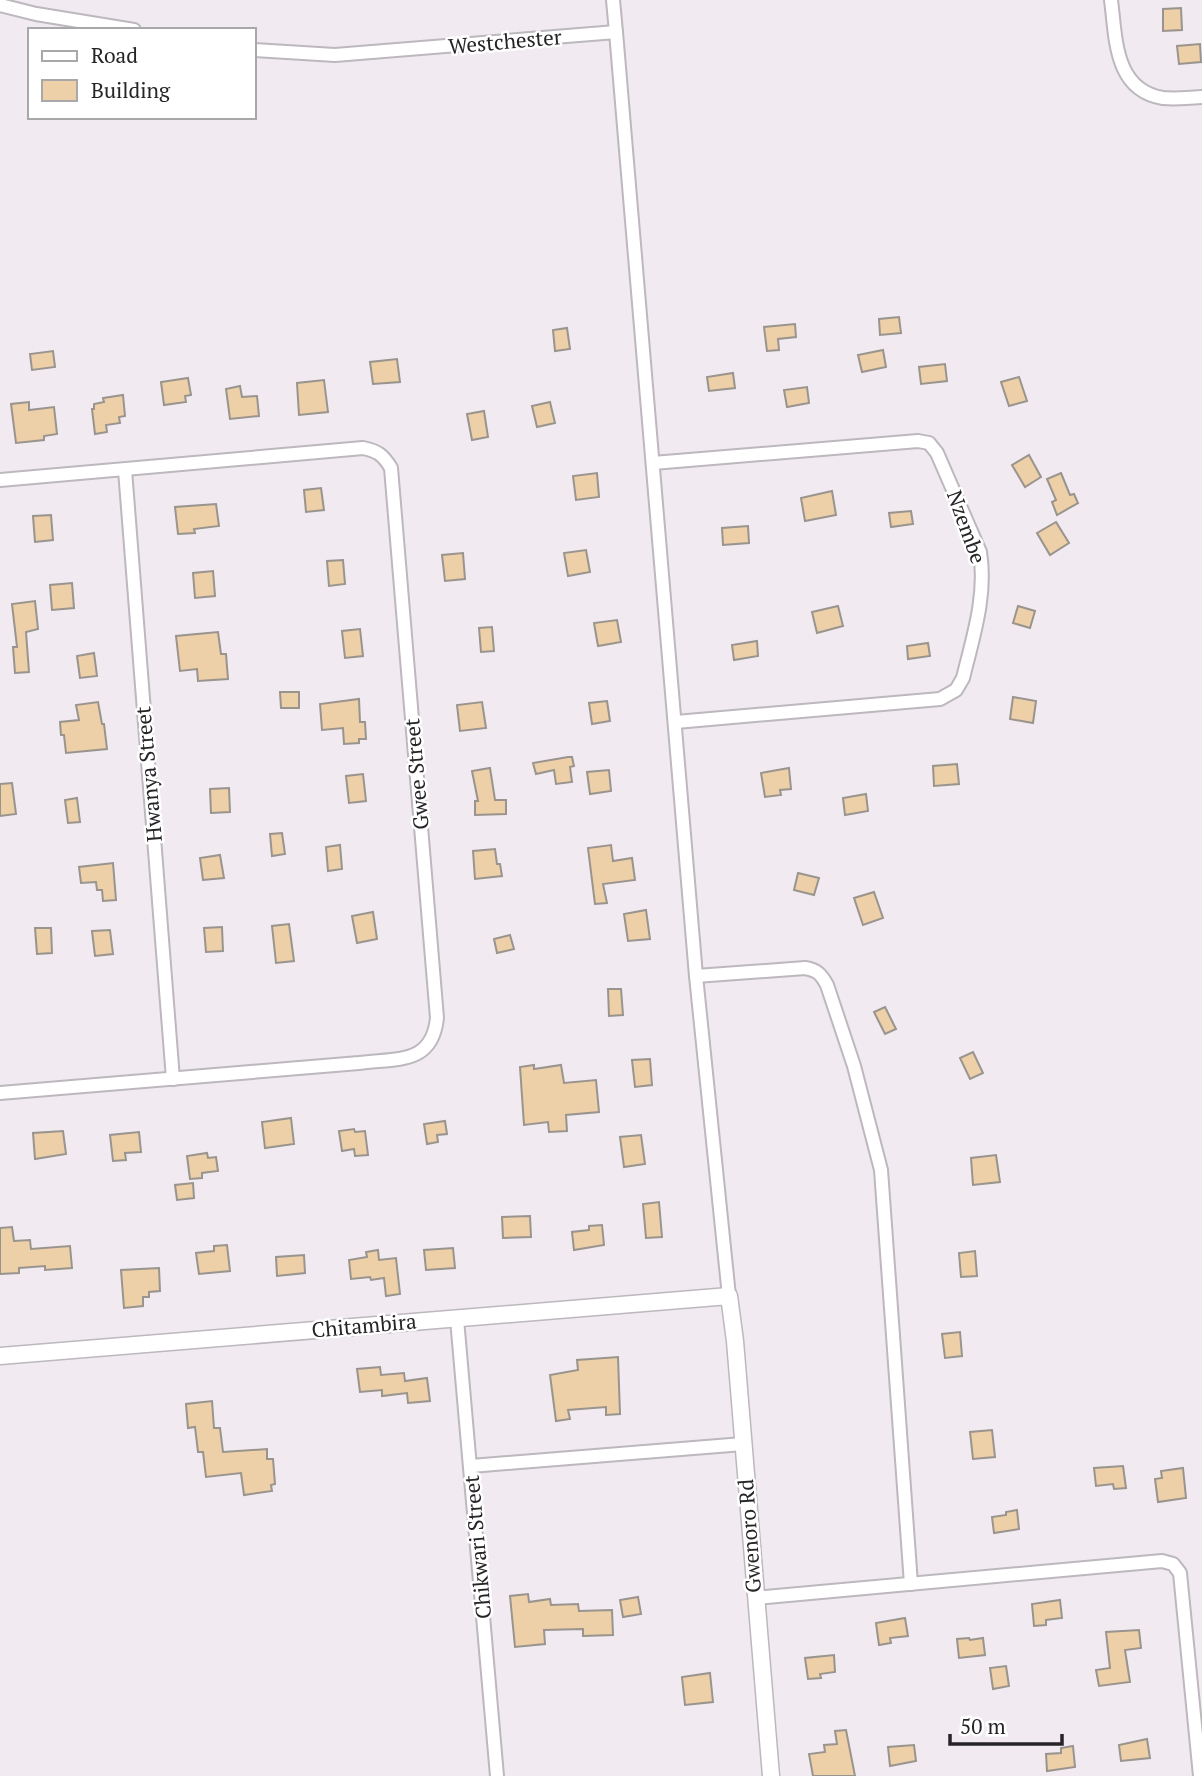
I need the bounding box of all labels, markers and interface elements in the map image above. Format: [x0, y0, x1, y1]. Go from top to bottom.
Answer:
street label: Westchester [447, 22, 563, 60]
legend [28, 28, 256, 119]
text: Road [91, 41, 138, 69]
text: Building [91, 76, 171, 104]
street label: Nzembe [941, 486, 993, 567]
street label: Hwanya Street [128, 705, 168, 843]
street label: Gwee Street [397, 717, 435, 831]
street label: Chitambira [310, 1306, 418, 1344]
street label: Chikwari Street [457, 1474, 497, 1620]
street label: Gwenoro Rd [731, 1478, 767, 1594]
scale bar [950, 1702, 1062, 1746]
text: 50 m [960, 1712, 1006, 1740]

